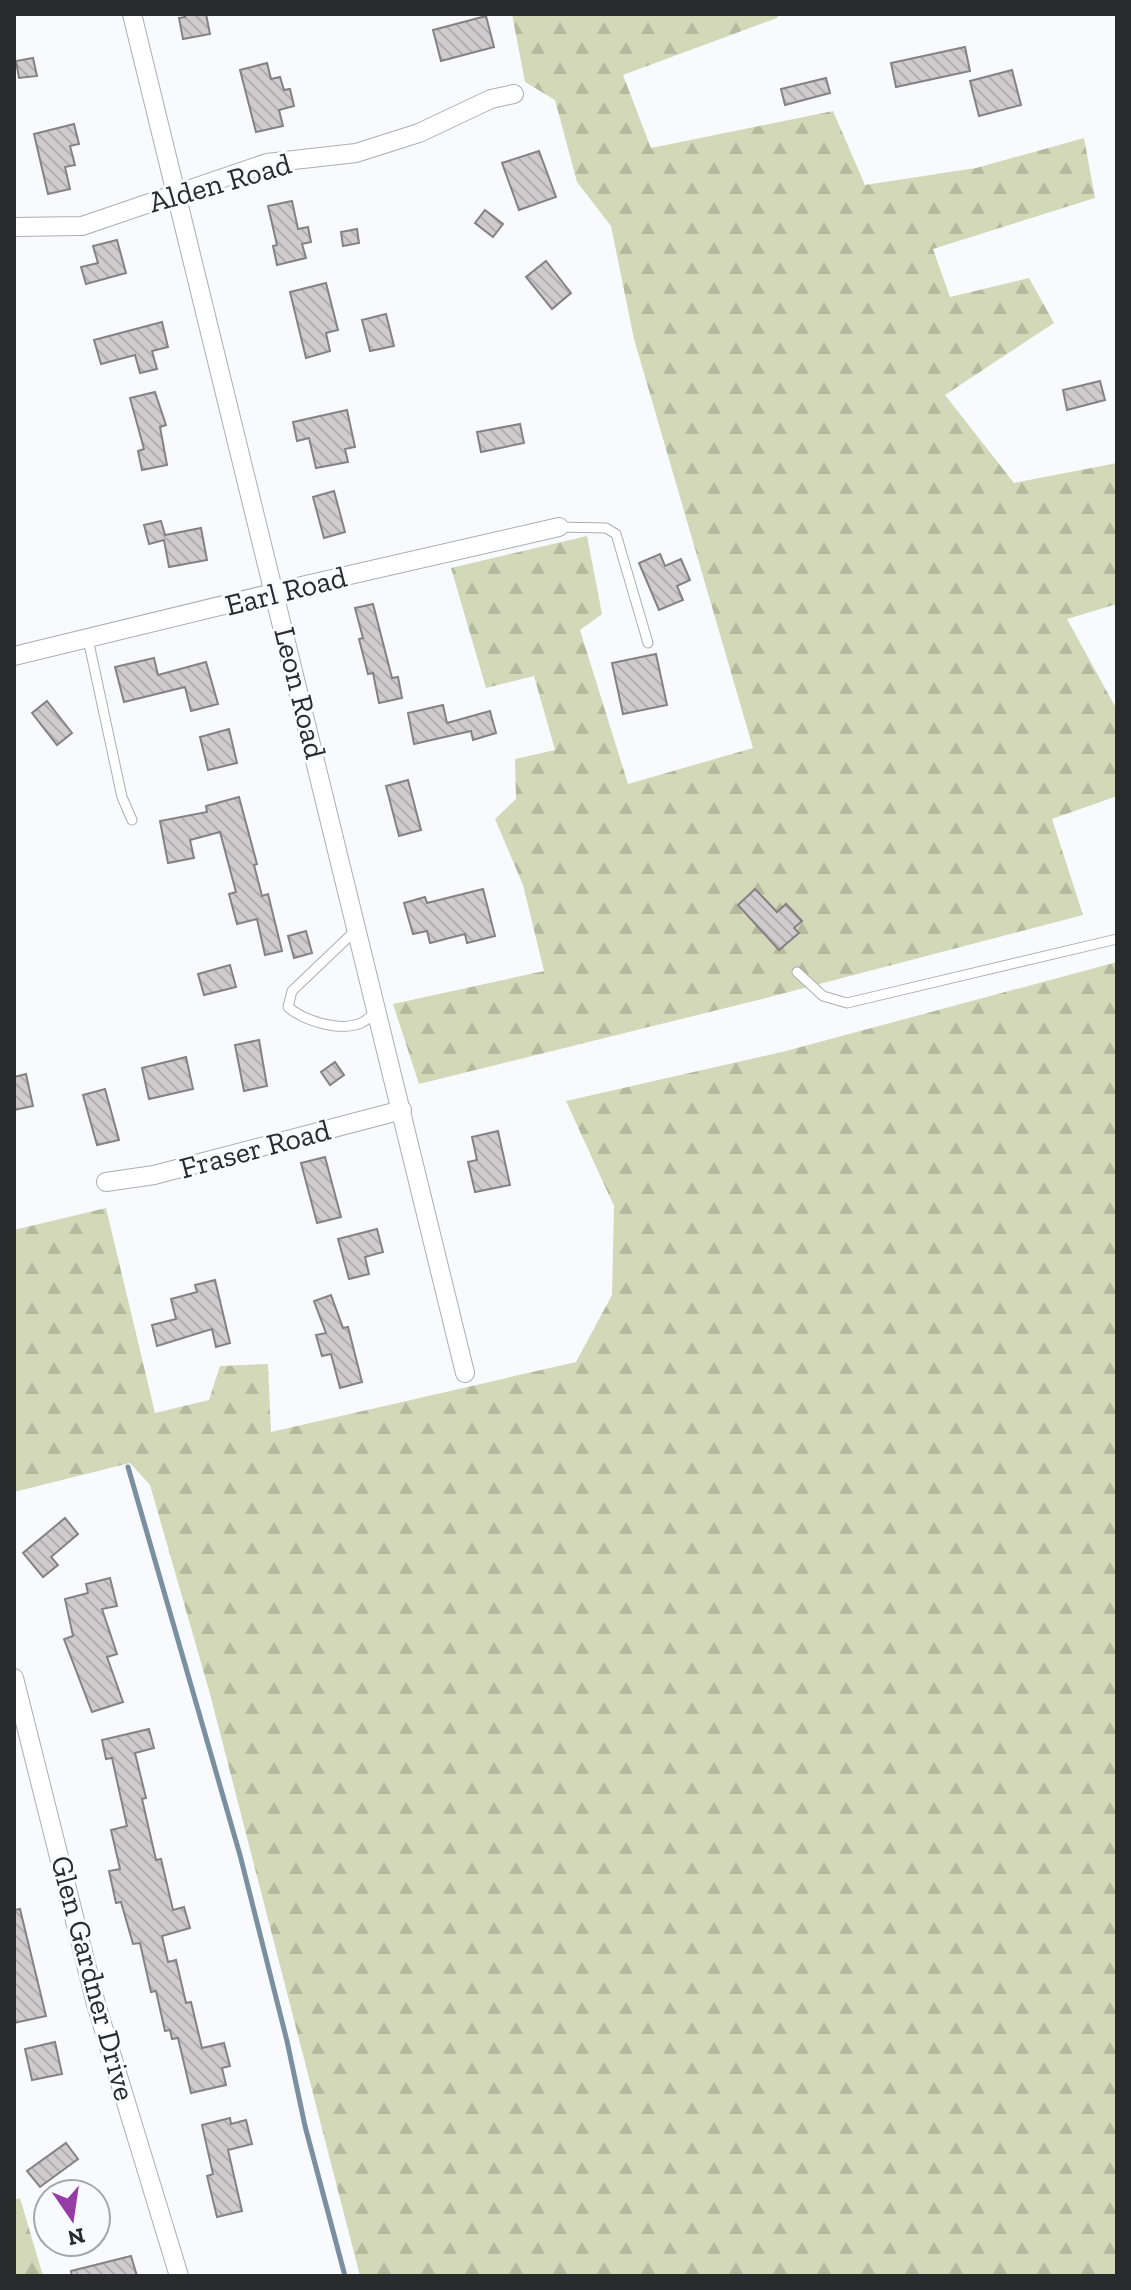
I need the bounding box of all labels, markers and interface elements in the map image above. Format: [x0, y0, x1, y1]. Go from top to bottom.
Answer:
street label: Alden Road [145, 145, 296, 220]
street label: Earl Road [222, 558, 351, 623]
street label: Leon Road [266, 623, 334, 763]
street label: Fraser Road [176, 1111, 335, 1186]
street label: Glen Gardner Drive [43, 1852, 143, 2104]
north arrow [32, 2178, 112, 2258]
text: N [65, 2222, 88, 2252]

